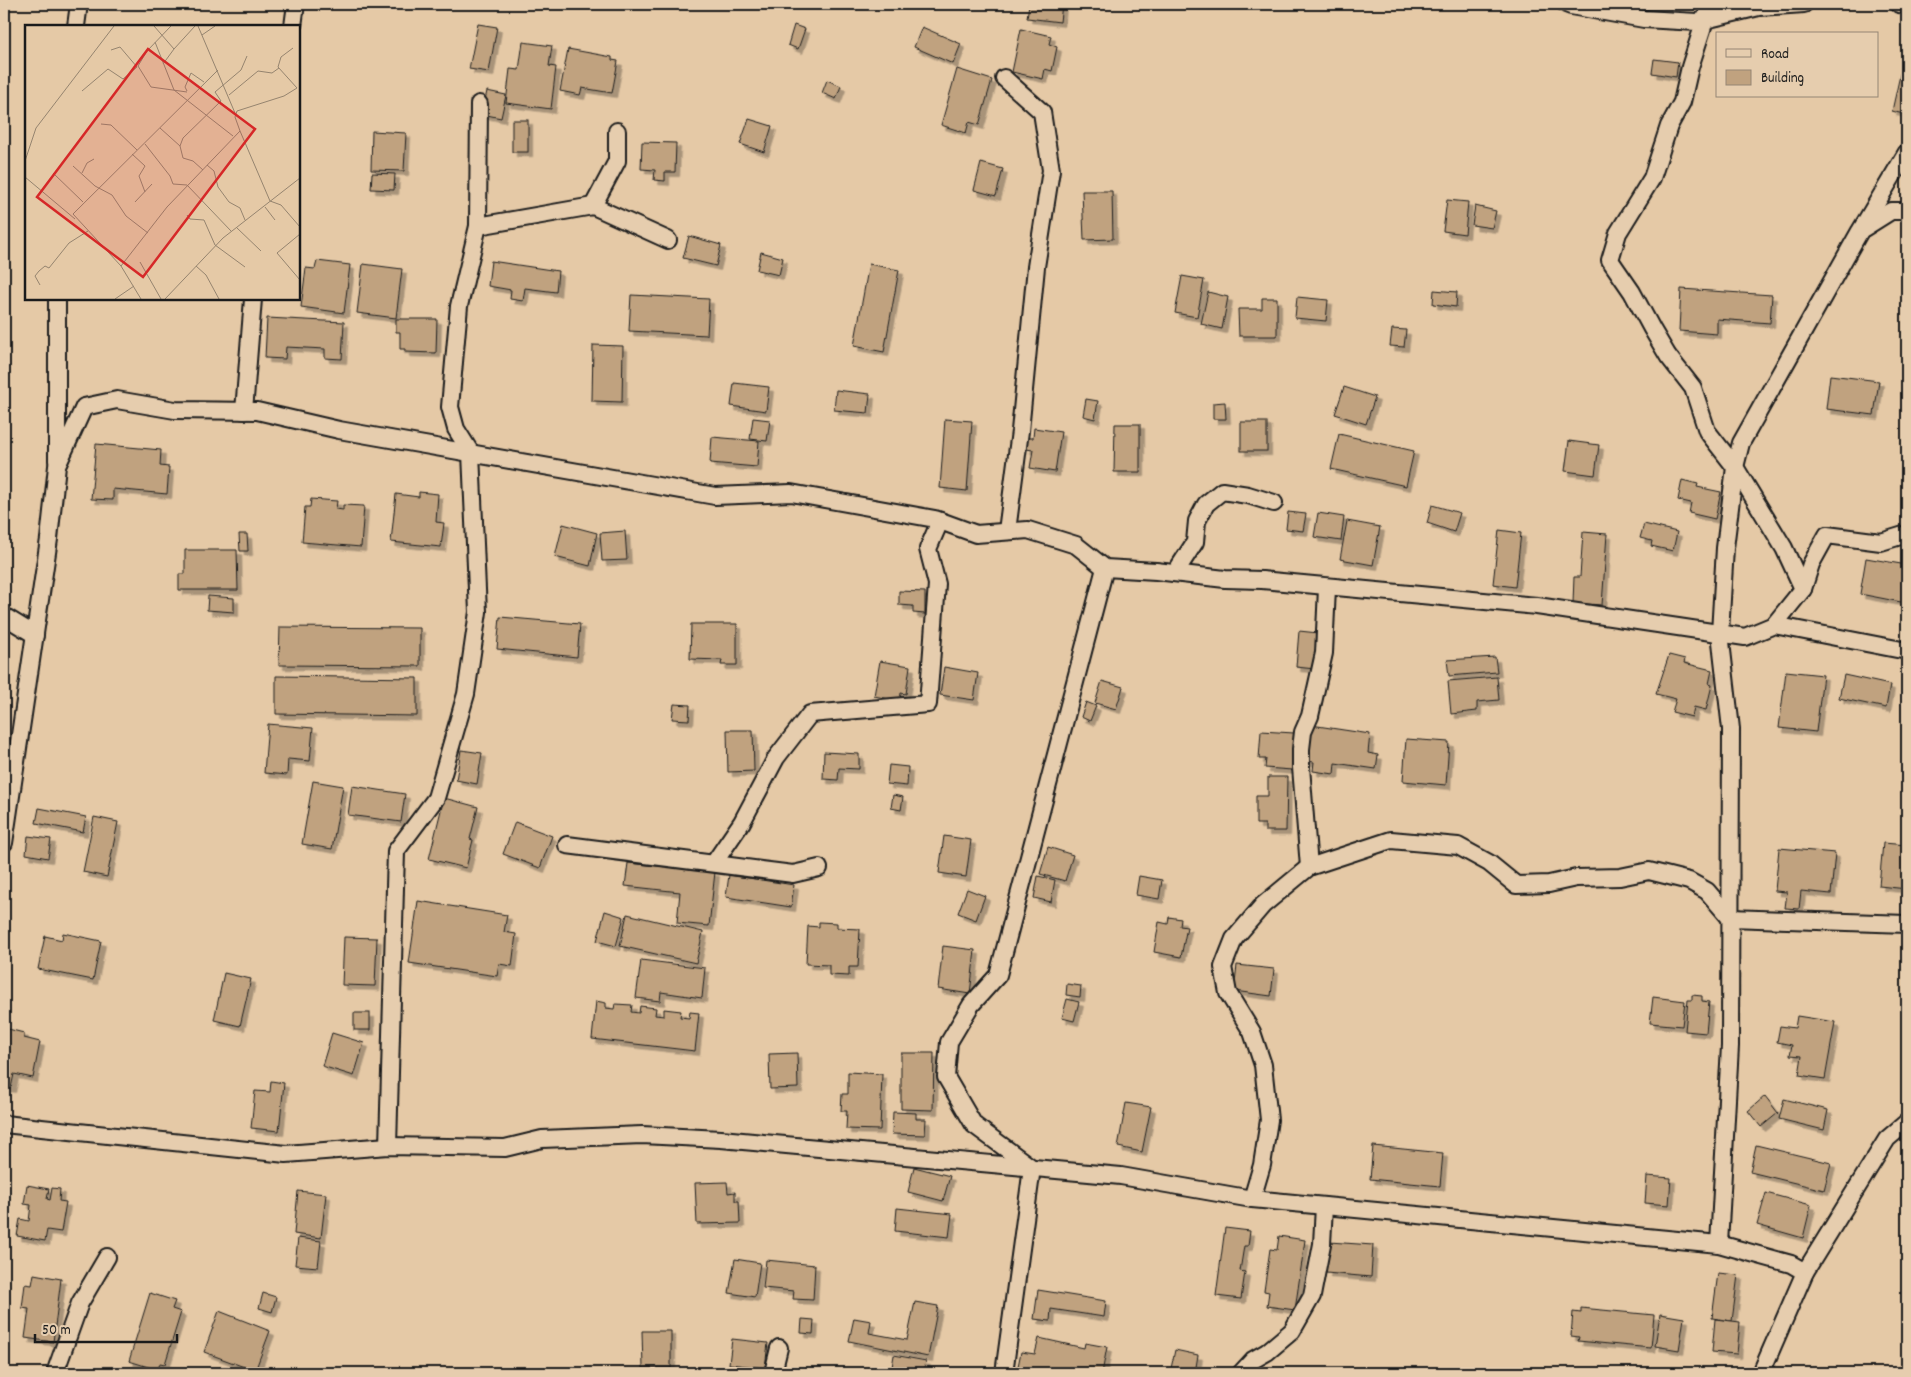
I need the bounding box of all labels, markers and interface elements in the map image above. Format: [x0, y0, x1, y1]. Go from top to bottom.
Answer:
inset map [25, 25, 300, 300]
legend [1716, 32, 1878, 98]
text: Road [1761, 44, 1789, 66]
text: Building [1761, 68, 1804, 90]
scale bar [35, 1312, 178, 1344]
text: 50 m [42, 1320, 71, 1342]

